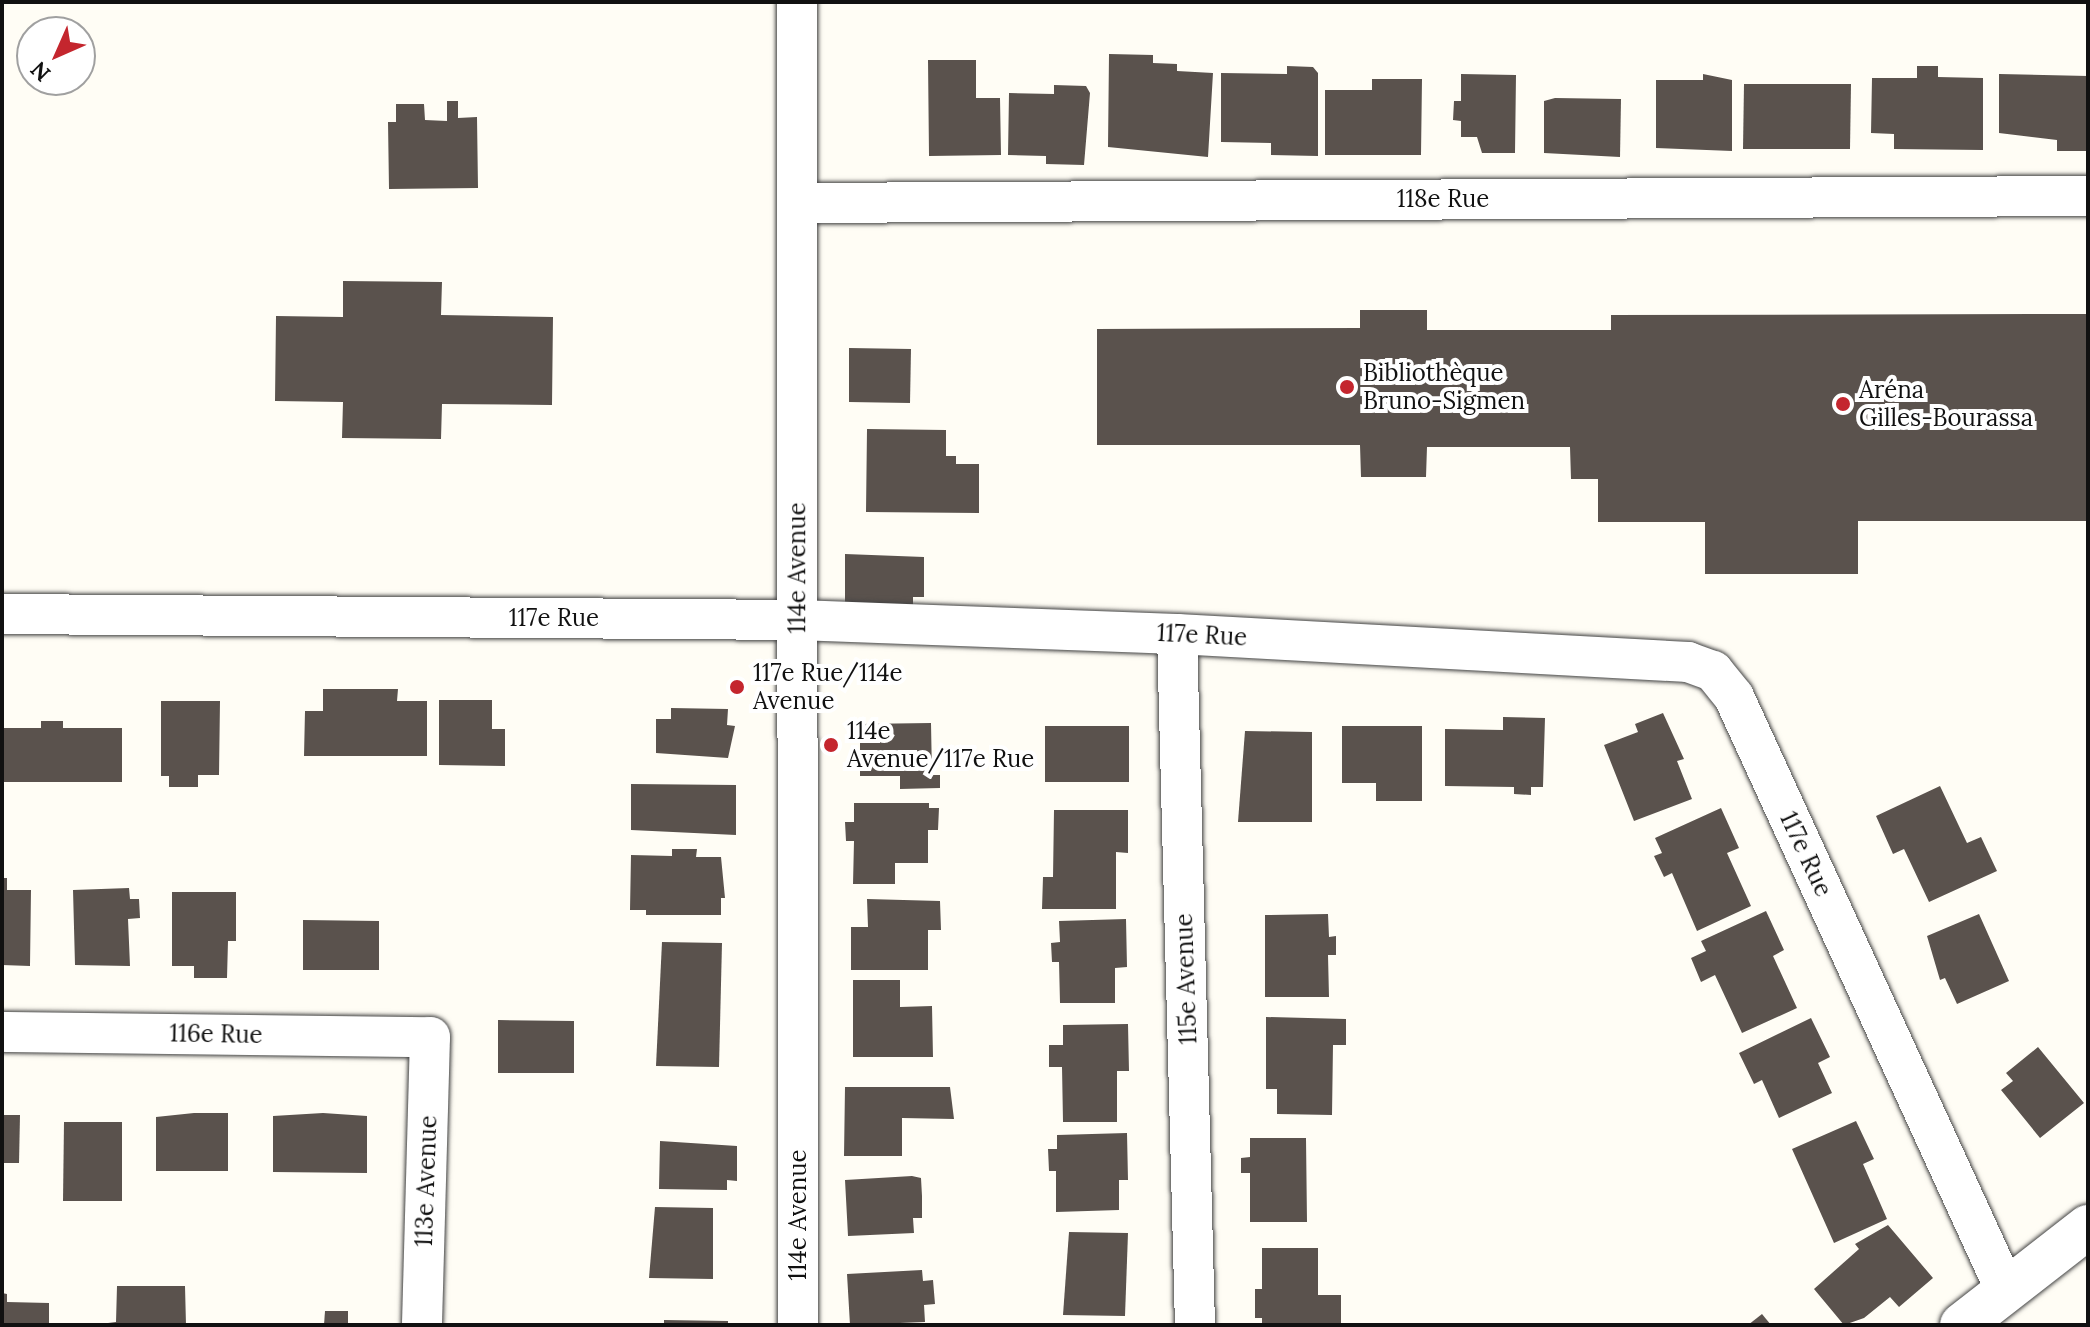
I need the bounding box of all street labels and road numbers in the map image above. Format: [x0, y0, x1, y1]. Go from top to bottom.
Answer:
street label: 118e Rue [1397, 185, 1489, 213]
street label: 114e Avenue [783, 502, 811, 634]
street label: 117e Rue [509, 604, 599, 632]
street label: 117e Rue [1156, 618, 1248, 652]
street label: 117e Rue [1774, 807, 1838, 901]
street label: 115e Avenue [1169, 913, 1203, 1045]
street label: 116e Rue [169, 1019, 263, 1049]
street label: 113e Avenue [409, 1115, 443, 1247]
street label: 114e Avenue [784, 1149, 812, 1281]

